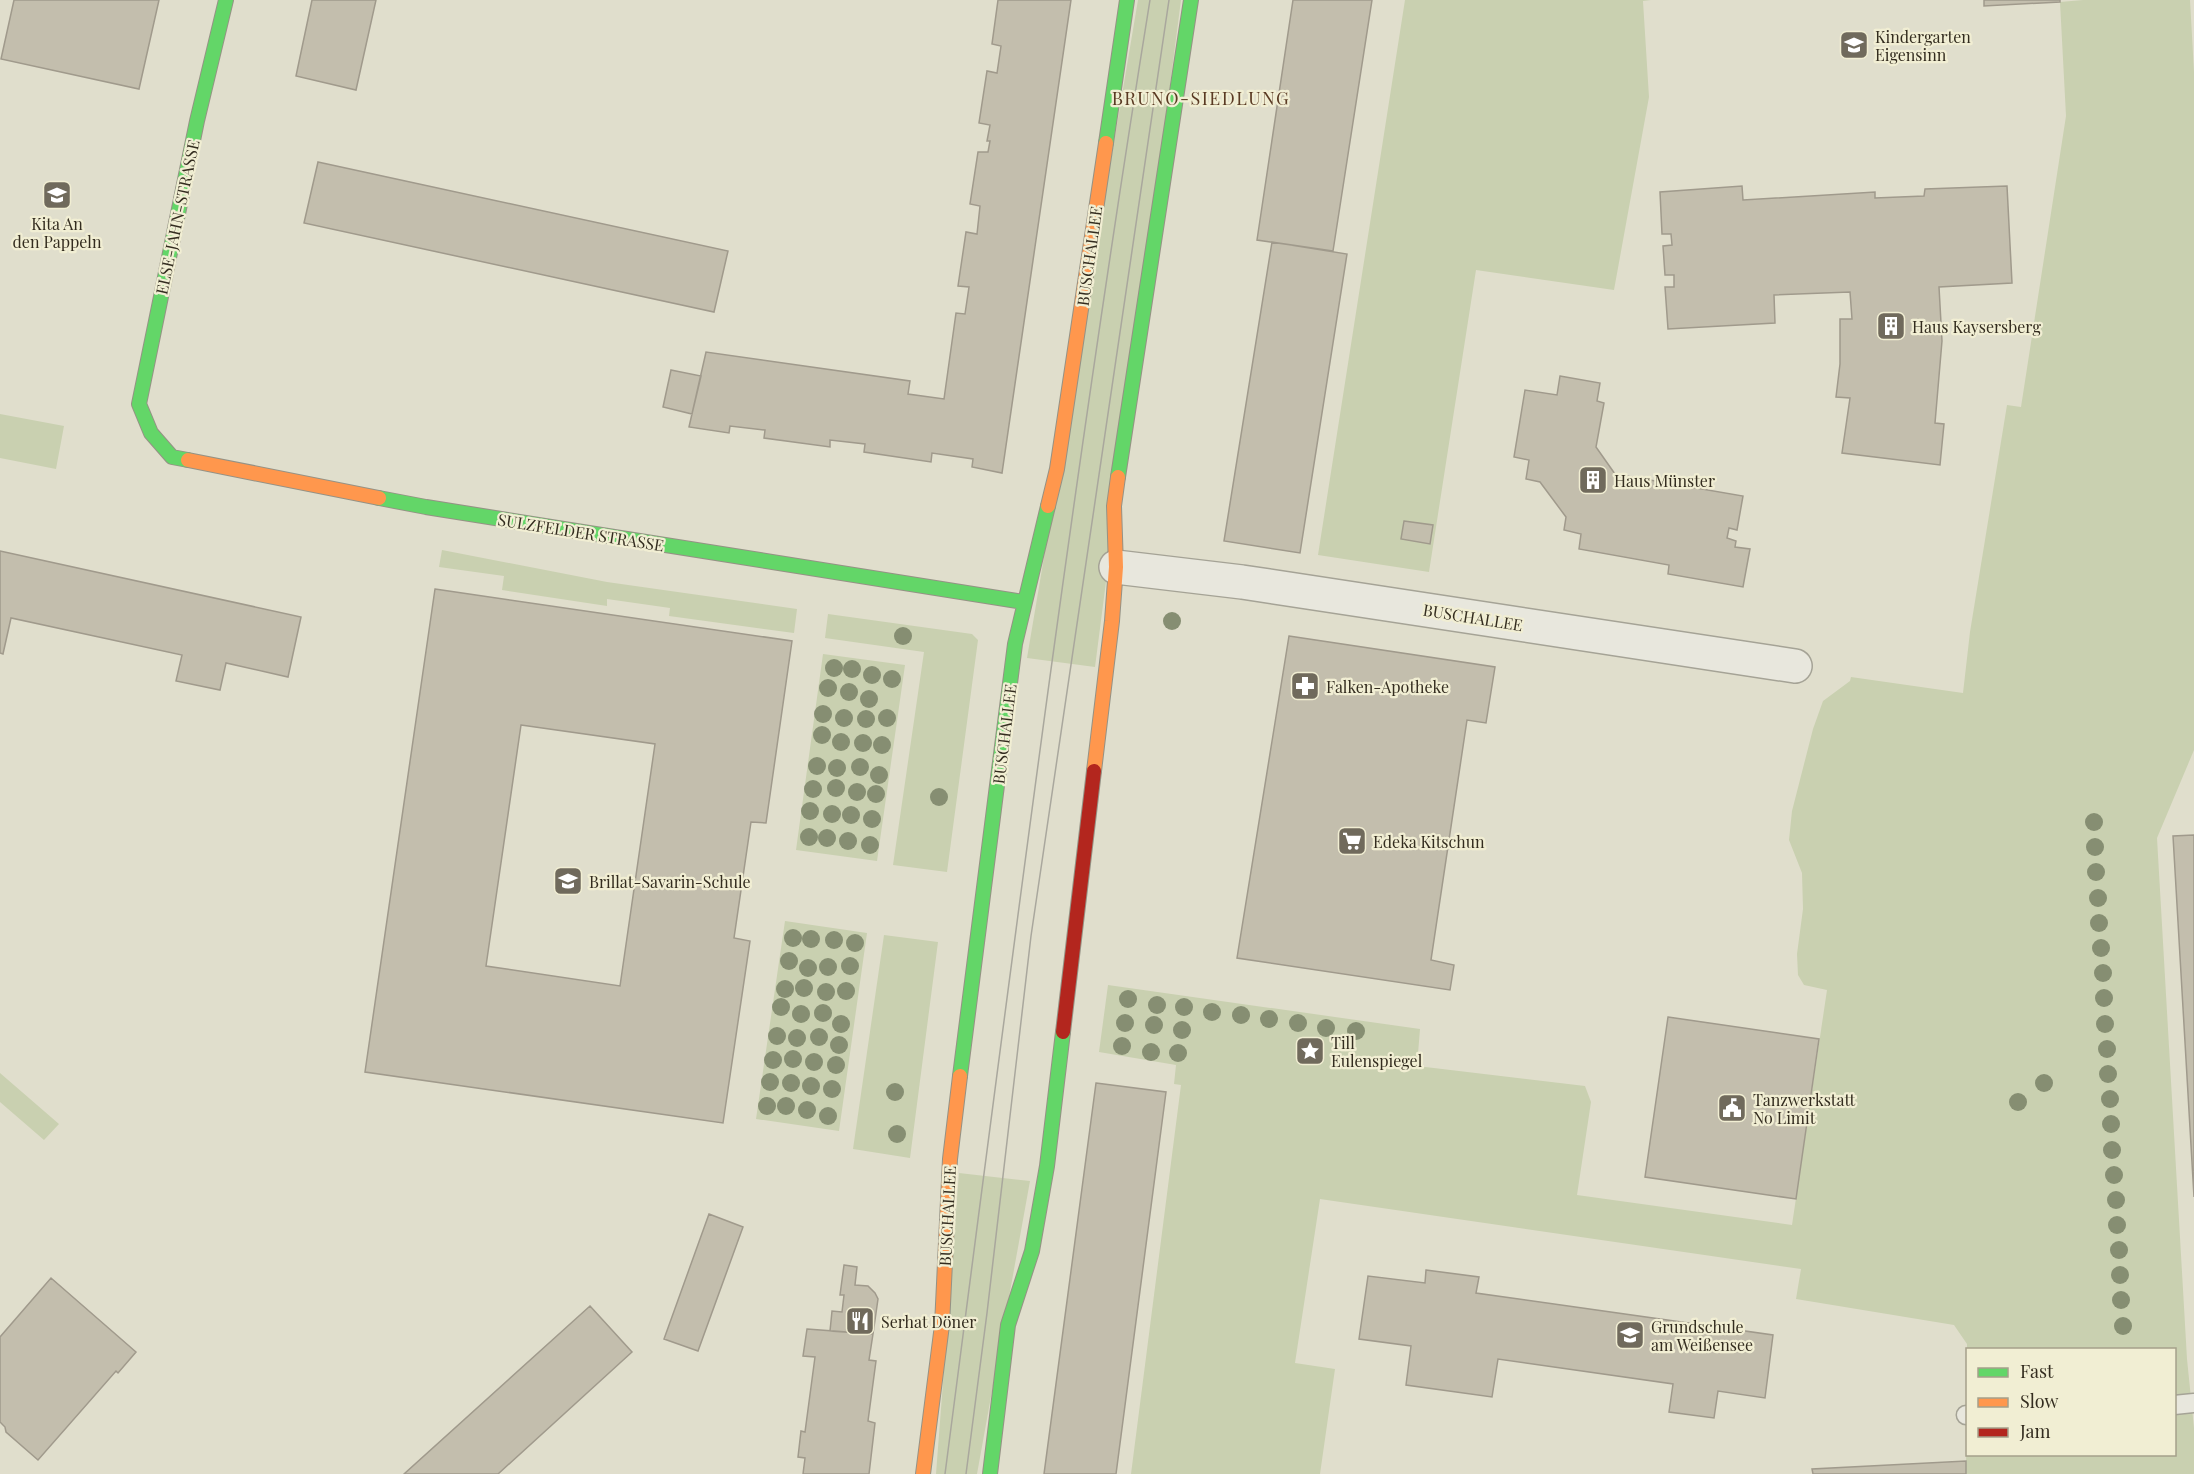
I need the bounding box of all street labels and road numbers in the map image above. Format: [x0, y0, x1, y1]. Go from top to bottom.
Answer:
street label: ELSE-JAHN-STRASSE [150, 138, 204, 296]
street label: BUSCHALLEE [1072, 205, 1106, 307]
street label: SULZFELDER STRASSE [496, 508, 666, 556]
street label: BUSCHALLEE [1422, 599, 1524, 635]
street label: BUSCHALLEE [987, 683, 1021, 785]
street label: BUSCHALLEE [934, 1165, 960, 1267]

